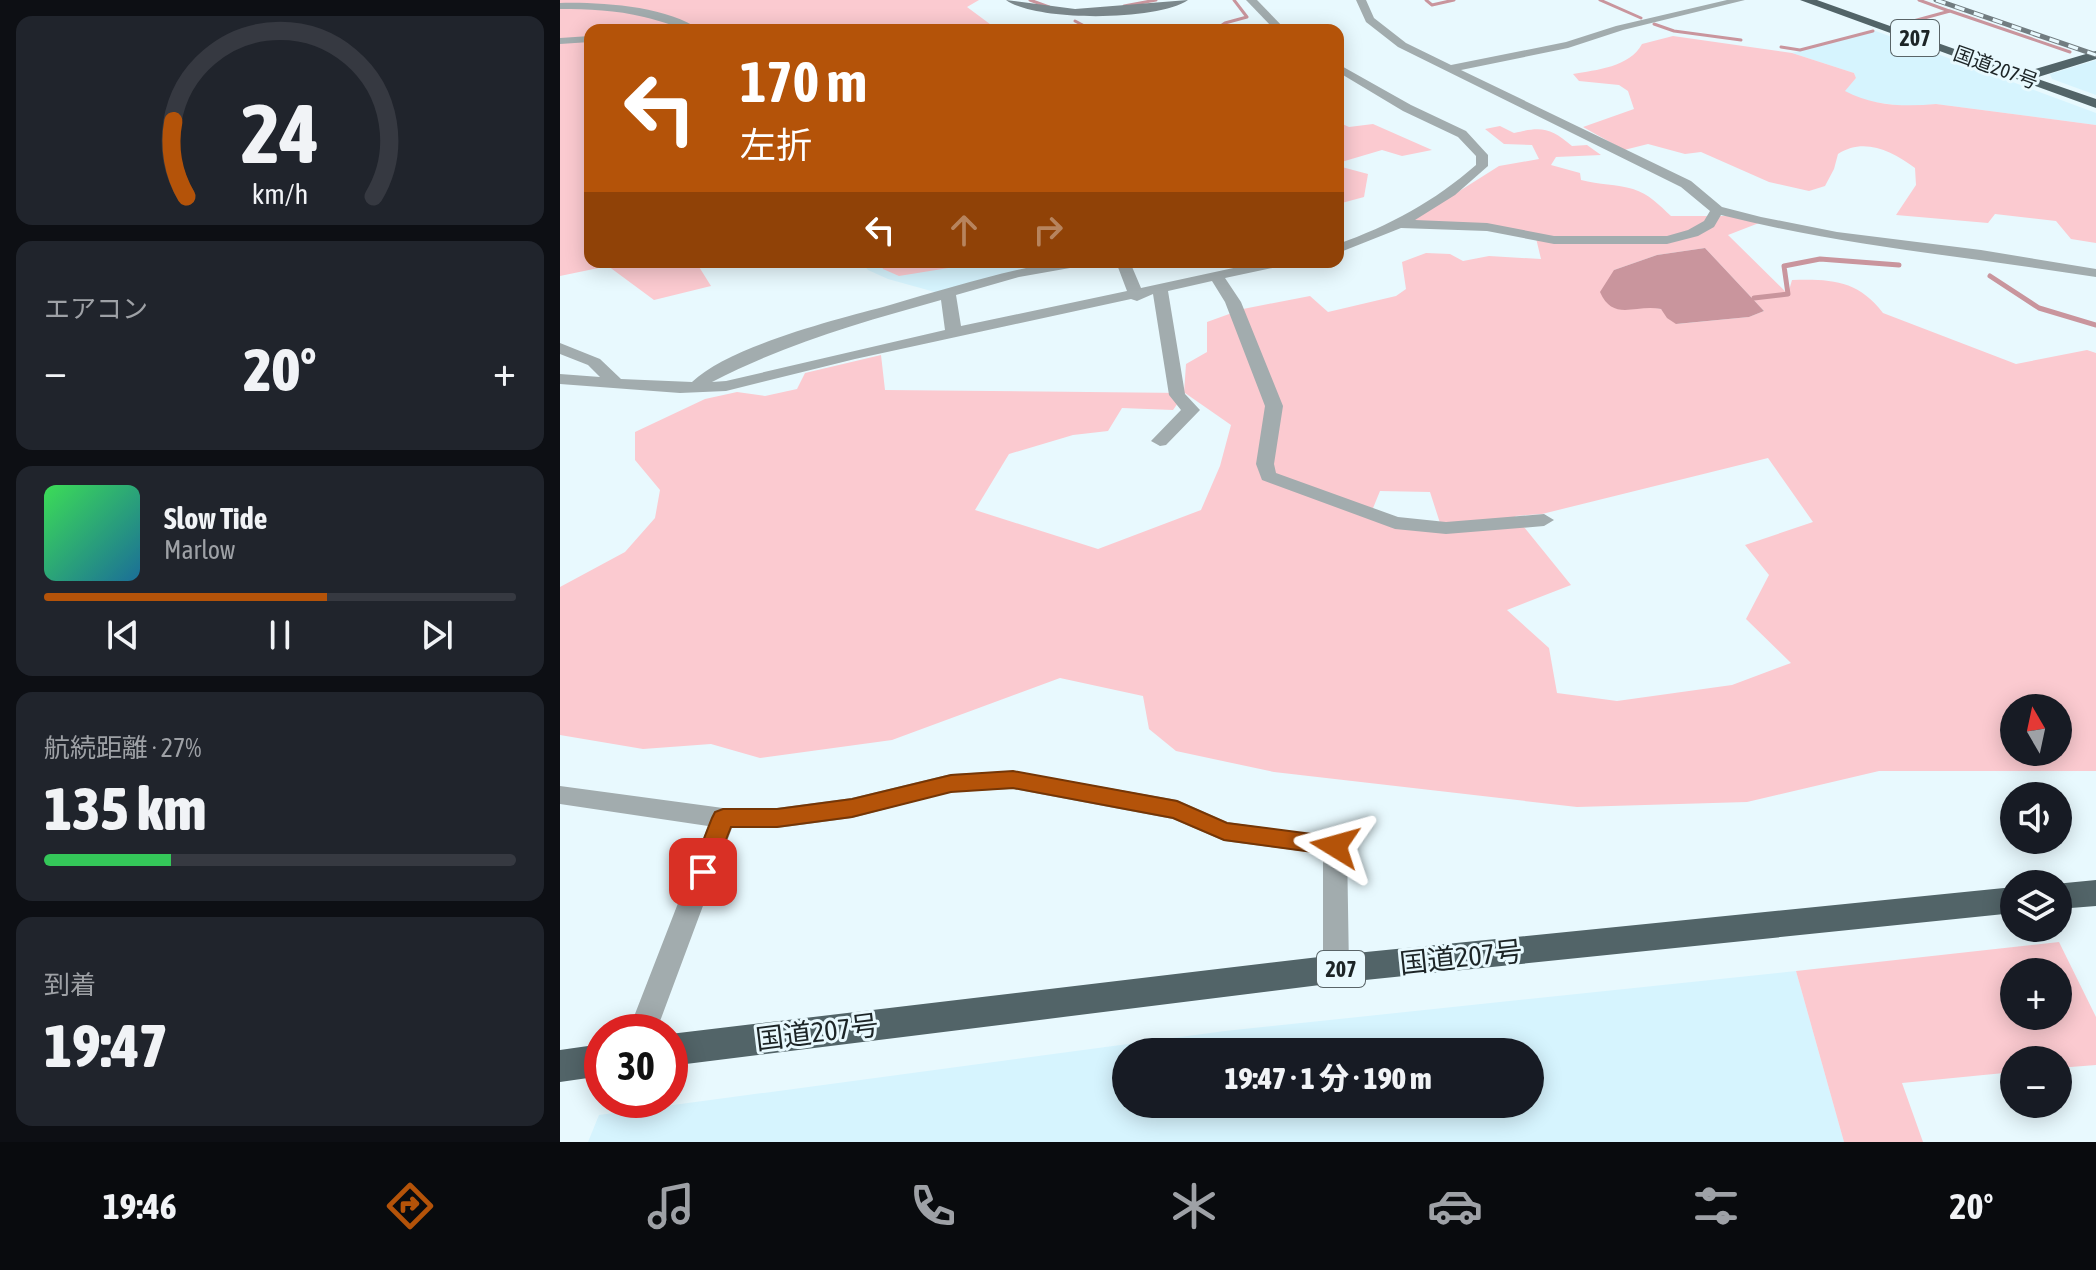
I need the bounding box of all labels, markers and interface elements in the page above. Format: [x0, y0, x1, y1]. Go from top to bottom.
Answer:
road number: 207 [1891, 20, 1939, 56]
street label: 国道207号 [1951, 41, 2041, 93]
text: 170 m [740, 50, 867, 114]
icon: left [608, 56, 712, 160]
text: 24 [241, 84, 319, 180]
text: 左折 [740, 124, 812, 166]
text: km/h [252, 177, 308, 210]
icon: left [858, 208, 902, 252]
icon: ahead [942, 208, 986, 252]
icon: right [1026, 208, 1070, 252]
text: エアコン [44, 294, 148, 324]
text: 20° [244, 335, 316, 404]
text: − [44, 345, 67, 395]
text: + [493, 345, 516, 395]
text: Slow Tide [164, 501, 267, 535]
text: Marlow [164, 535, 235, 565]
icon: previous [101, 613, 145, 657]
icon: pause [258, 613, 302, 657]
icon: next [415, 613, 459, 657]
north arrow [2000, 694, 2072, 766]
map controls [2000, 694, 2072, 1118]
text: 航続距離 · 27% [44, 733, 201, 763]
text: 135 km [44, 774, 206, 843]
button: sound [2000, 782, 2072, 854]
position arrow [1293, 804, 1377, 888]
pin [669, 838, 737, 906]
icon: arrive [681, 850, 725, 894]
button: layers [2000, 870, 2072, 942]
street label: 国道207号 [1398, 935, 1524, 979]
road number: 207 [1317, 951, 1365, 987]
button: + [2000, 958, 2072, 1030]
text: 到着 [44, 970, 96, 1000]
street label: 国道207号 [754, 1009, 880, 1055]
text: 19:47 [44, 1011, 167, 1080]
speed limit sign: 30 [584, 1014, 688, 1118]
button: − [2000, 1046, 2072, 1118]
text: 19:47 · 1 分 · 190 m [1224, 1061, 1432, 1095]
icon: directions [382, 1178, 438, 1234]
icon: music [643, 1178, 699, 1234]
icon: phone [905, 1178, 961, 1234]
icon: climate [1166, 1178, 1222, 1234]
icon: car [1427, 1178, 1483, 1234]
icon: filters [1688, 1178, 1744, 1234]
text: 19:46 [103, 1185, 177, 1227]
text: 20° [1950, 1185, 1993, 1227]

